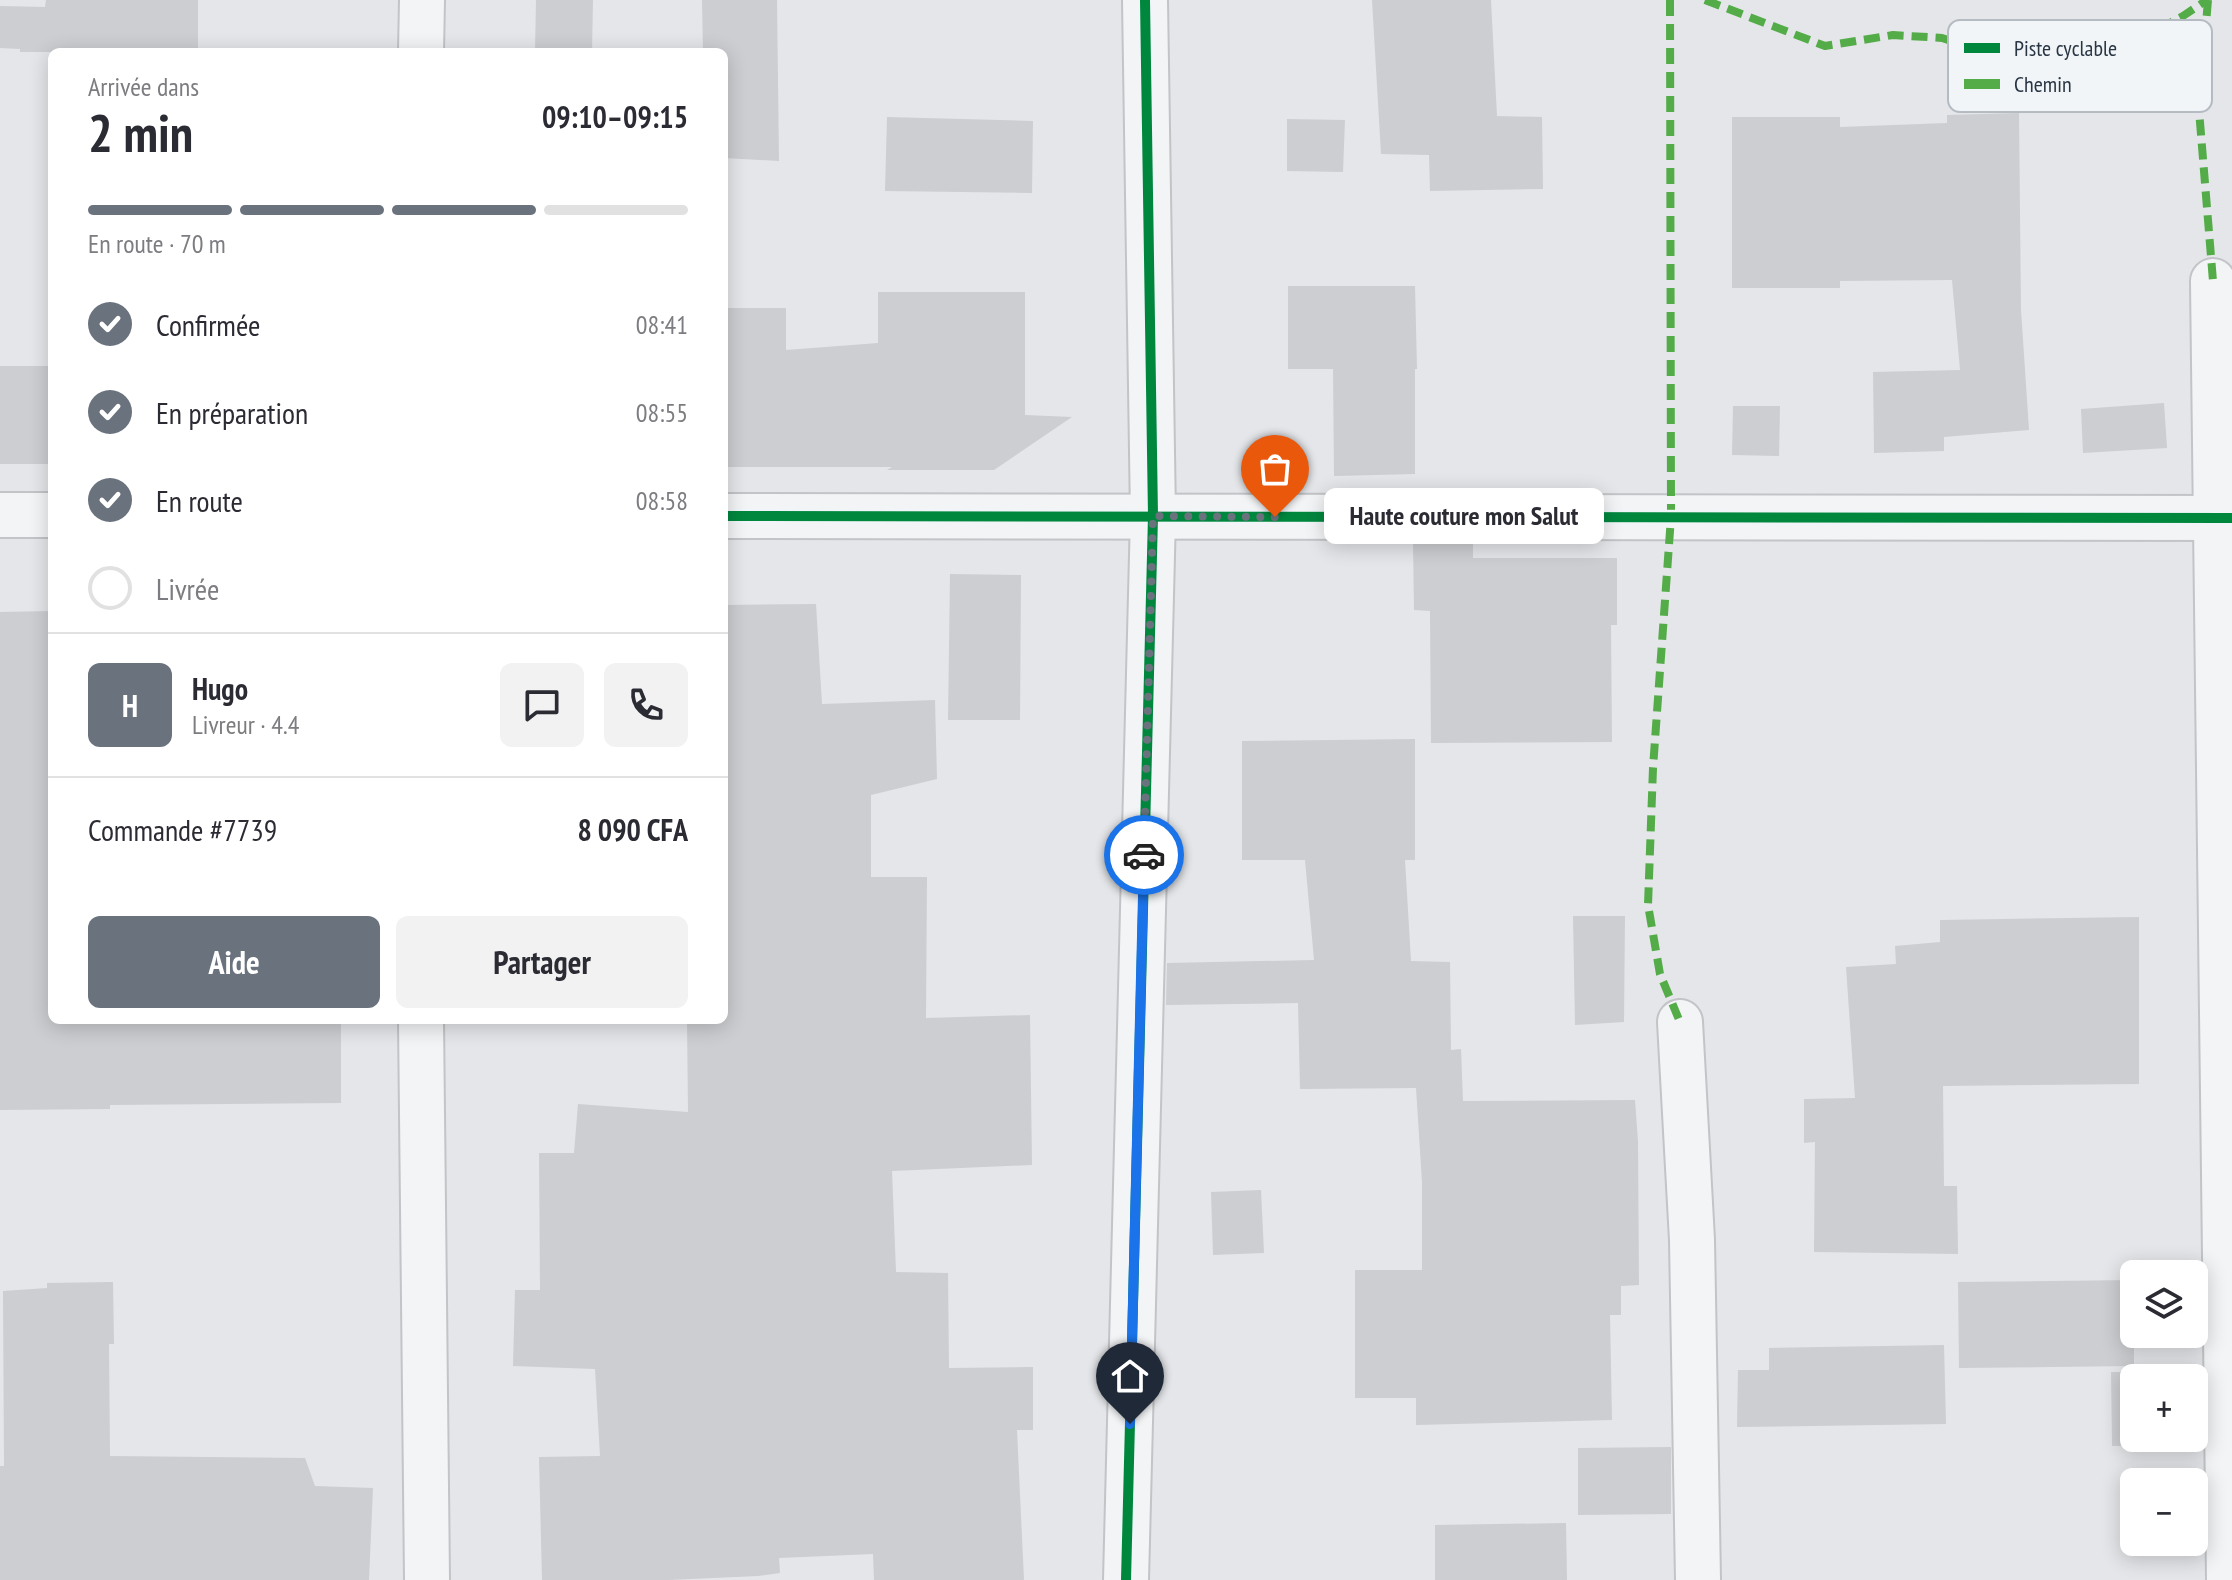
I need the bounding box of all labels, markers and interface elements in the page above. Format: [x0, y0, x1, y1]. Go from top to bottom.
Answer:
legend [1948, 20, 2212, 112]
text: Piste cyclable [2014, 34, 2117, 62]
text: Arrivée dans [88, 70, 199, 103]
text: Chemin [2014, 70, 2072, 98]
text: 09:10–09:15 [542, 97, 688, 136]
text: 2 min [88, 99, 193, 166]
text: En route · 70 m [88, 227, 226, 260]
icon: check [88, 302, 132, 346]
text: Confirmée [156, 305, 260, 344]
text: 08:41 [636, 308, 688, 341]
icon: check [88, 390, 132, 434]
text: En préparation [156, 393, 308, 432]
text: 08:55 [636, 396, 688, 429]
pin [1241, 435, 1309, 517]
icon: bag [1253, 447, 1297, 491]
icon: check [88, 478, 132, 522]
text: En route [156, 481, 243, 520]
text: 08:58 [636, 484, 688, 517]
callout: Haute couture mon Salut [1323, 489, 1603, 545]
text: Haute couture mon Salut [1350, 499, 1578, 532]
text: Livrée [156, 569, 219, 608]
button: chat [500, 663, 584, 747]
button: phone [604, 663, 688, 747]
text: Hugo [192, 669, 248, 708]
text: H [122, 686, 138, 725]
text: Livreur · 4.4 [192, 708, 299, 741]
text: Commande #7739 [88, 810, 277, 849]
text: 8 090 CFA [577, 810, 688, 849]
courier [1104, 815, 1184, 895]
icon: car [1122, 833, 1166, 877]
button: Aide [88, 916, 380, 1008]
button: Partager [396, 916, 688, 1008]
map controls [2120, 1260, 2208, 1556]
button: layers [2120, 1260, 2208, 1348]
pin [1096, 1342, 1164, 1424]
icon: home [1108, 1354, 1152, 1398]
button: + [2120, 1364, 2208, 1452]
button: − [2120, 1468, 2208, 1556]

